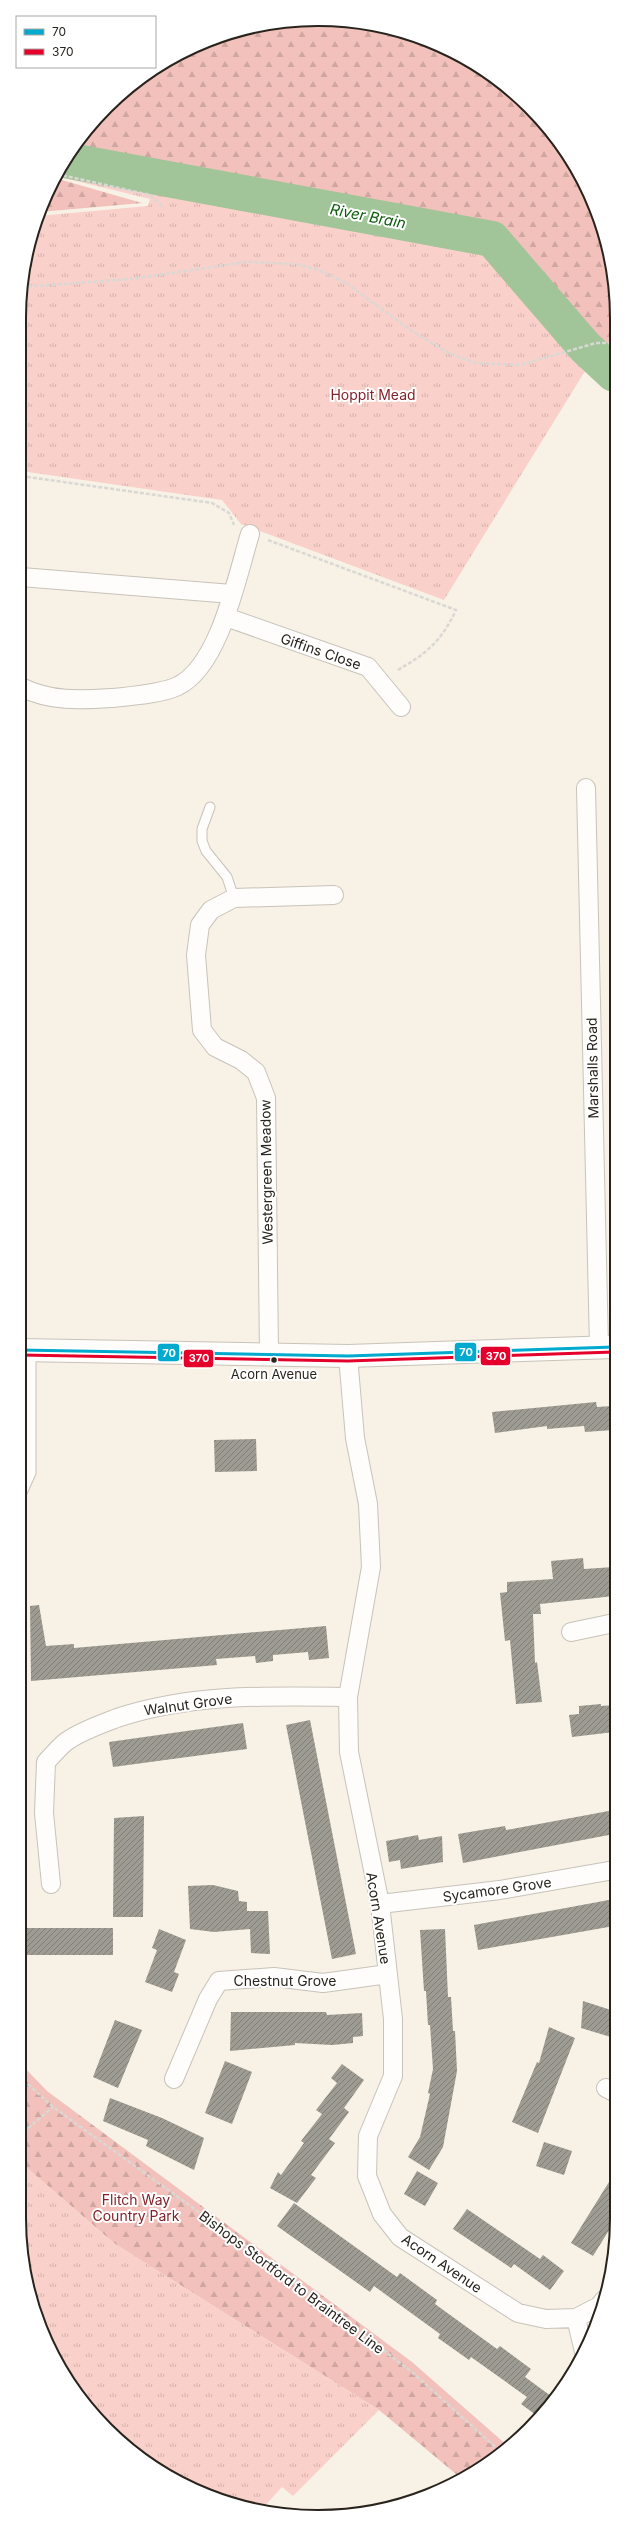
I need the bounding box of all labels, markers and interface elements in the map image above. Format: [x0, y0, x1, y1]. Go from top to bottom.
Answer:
legend [16, 16, 156, 68]
text: 70 [52, 24, 66, 39]
text: 370 [52, 44, 74, 59]
water label: River Brain [328, 199, 408, 233]
park label: Hoppit Mead [330, 386, 416, 403]
street label: Giffins Close [278, 629, 364, 673]
street label: Marshalls Road [583, 1017, 601, 1119]
street label: Westergreen Meadow [256, 1099, 276, 1245]
line badge: 70 [454, 1342, 477, 1362]
line badge: 70 [157, 1343, 180, 1362]
text: 70 [459, 1345, 473, 1359]
text: 70 [162, 1346, 176, 1360]
line badge: 370 [480, 1346, 511, 1366]
line badge: 370 [183, 1349, 214, 1368]
text: 370 [486, 1349, 506, 1363]
text: 370 [189, 1351, 209, 1365]
marker: Acorn Avenue [269, 1355, 279, 1365]
place label: Acorn Avenue [231, 1366, 317, 1382]
street label: Walnut Grove [143, 1689, 233, 1719]
street label: Acorn Avenue [363, 1871, 395, 1965]
street label: Sycamore Grove [441, 1873, 553, 1905]
street label: Chestnut Grove [233, 1972, 337, 1989]
park label: Flitch Way Country Park [92, 2191, 180, 2224]
street label: Bishops Stortford to Braintree Line [196, 2207, 388, 2357]
street label: Acorn Avenue [399, 2230, 485, 2296]

